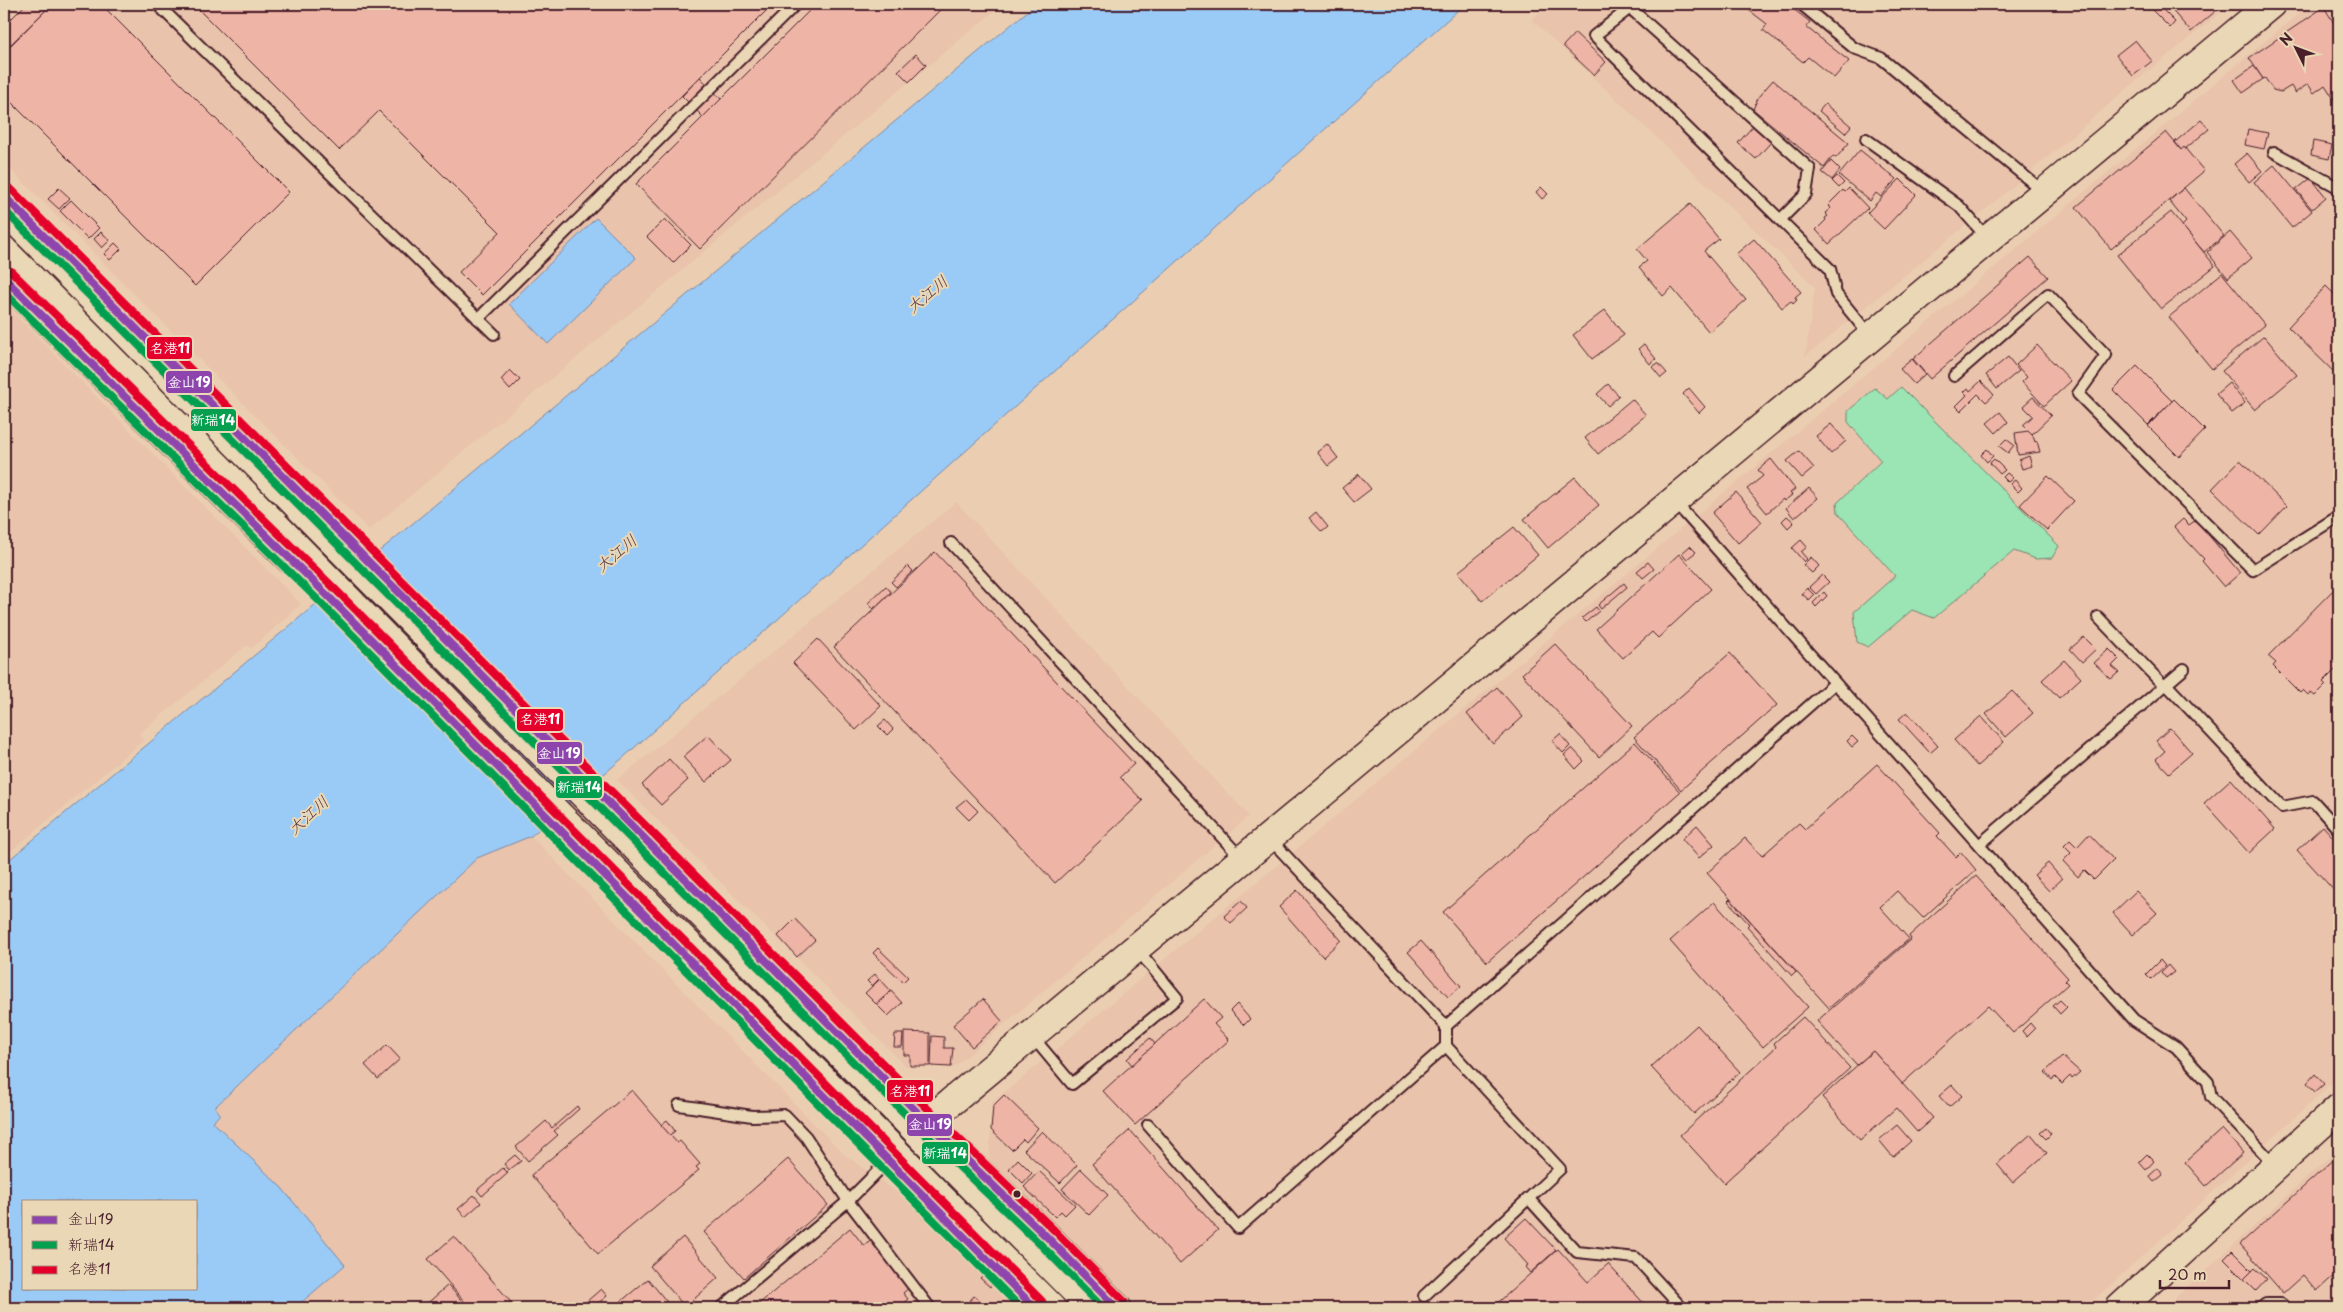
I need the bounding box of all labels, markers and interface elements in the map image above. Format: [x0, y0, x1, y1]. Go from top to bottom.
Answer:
north arrow [2270, 22, 2320, 72]
text: N [2274, 28, 2297, 50]
water label: 大江川 [900, 269, 952, 318]
line badge: 名港11 [146, 336, 193, 360]
text: 名港11 [150, 337, 190, 358]
line badge: 金山19 [165, 370, 213, 394]
text: 金山19 [167, 371, 211, 392]
line badge: 新瑞14 [190, 408, 237, 432]
text: 新瑞14 [191, 409, 236, 430]
water label: 大江川 [589, 528, 641, 577]
line badge: 名港11 [516, 708, 564, 732]
text: 名港11 [520, 708, 560, 729]
line badge: 金山19 [536, 741, 583, 765]
text: 金山19 [537, 742, 581, 763]
line badge: 新瑞14 [555, 775, 603, 799]
text: 新瑞14 [557, 776, 602, 797]
water label: 大江川 [281, 789, 333, 839]
line badge: 名港11 [886, 1079, 934, 1103]
text: 名港11 [890, 1080, 930, 1101]
line badge: 金山19 [906, 1113, 953, 1137]
text: 金山19 [908, 1113, 952, 1134]
line badge: 新瑞14 [921, 1141, 969, 1165]
text: 新瑞14 [923, 1142, 968, 1163]
unlabelled marker [1012, 1189, 1022, 1199]
legend [22, 1200, 198, 1290]
text: 金山19 [68, 1206, 114, 1229]
text: 新瑞14 [68, 1232, 115, 1255]
text: 名港11 [68, 1256, 111, 1279]
scale bar [2160, 1257, 2229, 1289]
text: 20 m [2168, 1262, 2207, 1285]

